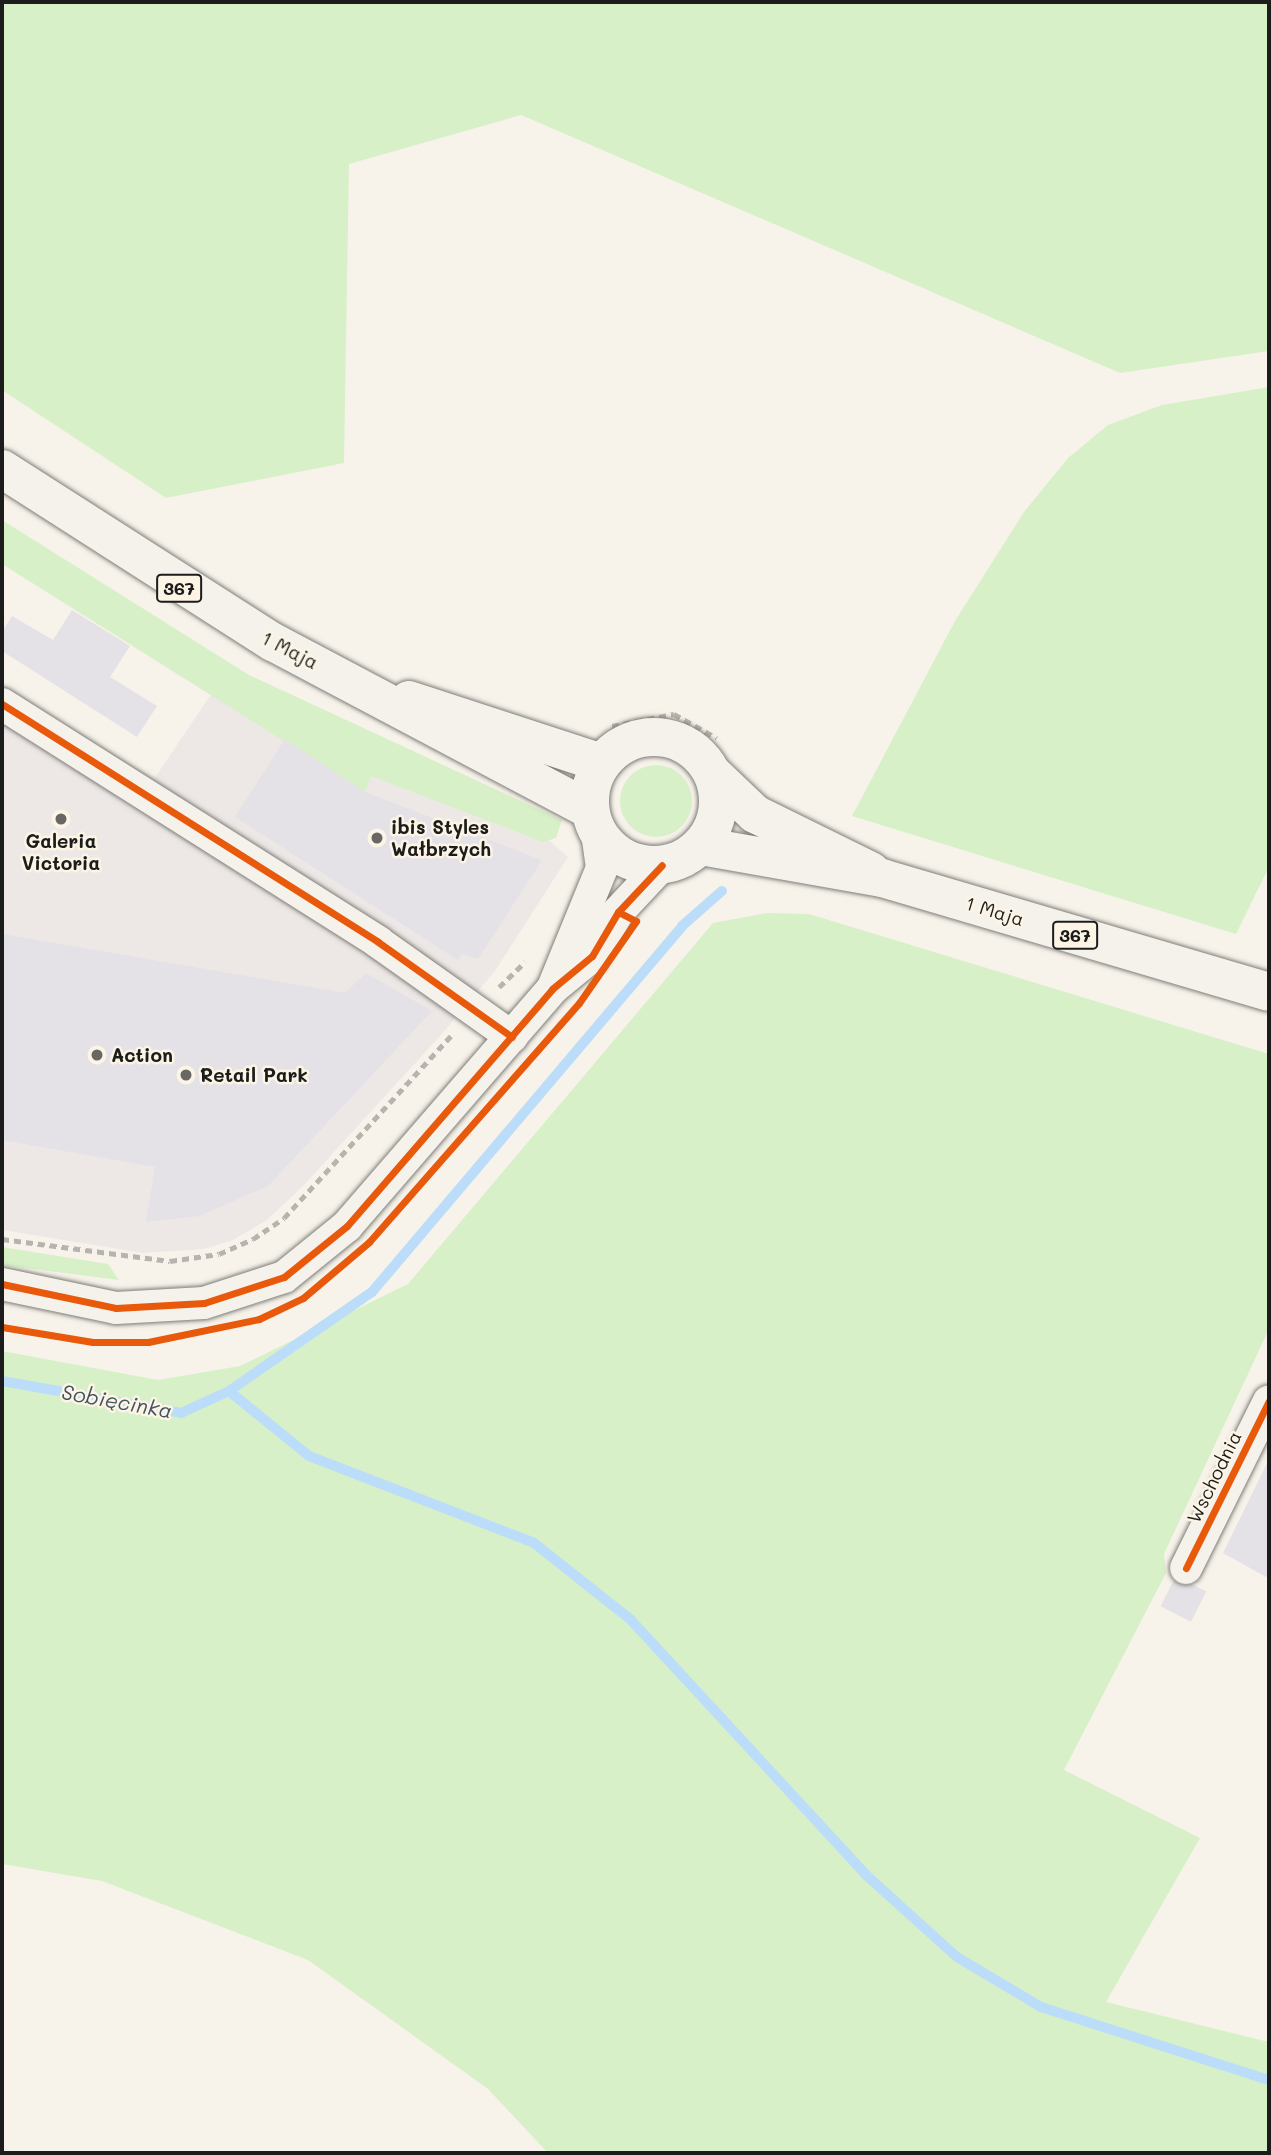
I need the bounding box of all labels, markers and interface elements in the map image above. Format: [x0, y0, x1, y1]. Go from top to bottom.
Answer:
road number: 367 [154, 574, 204, 602]
street label: 1 Maja [258, 626, 322, 674]
marker: Galeria Victoria [53, 811, 69, 827]
place label: ibis Styles Wałbrzych [391, 816, 491, 860]
place label: Galeria Victoria [22, 830, 100, 874]
marker: ibis Styles Wałbrzych [369, 830, 385, 846]
street label: 1 Maja [963, 891, 1027, 931]
road number: 367 [1050, 920, 1100, 950]
place label: Action [111, 1044, 173, 1066]
marker: Action [89, 1047, 105, 1063]
place label: Retail Park [200, 1064, 308, 1086]
marker: Retail Park [178, 1067, 194, 1083]
water label: Sobięcinka [60, 1379, 174, 1423]
street label: Wschodnia [1182, 1427, 1246, 1527]

